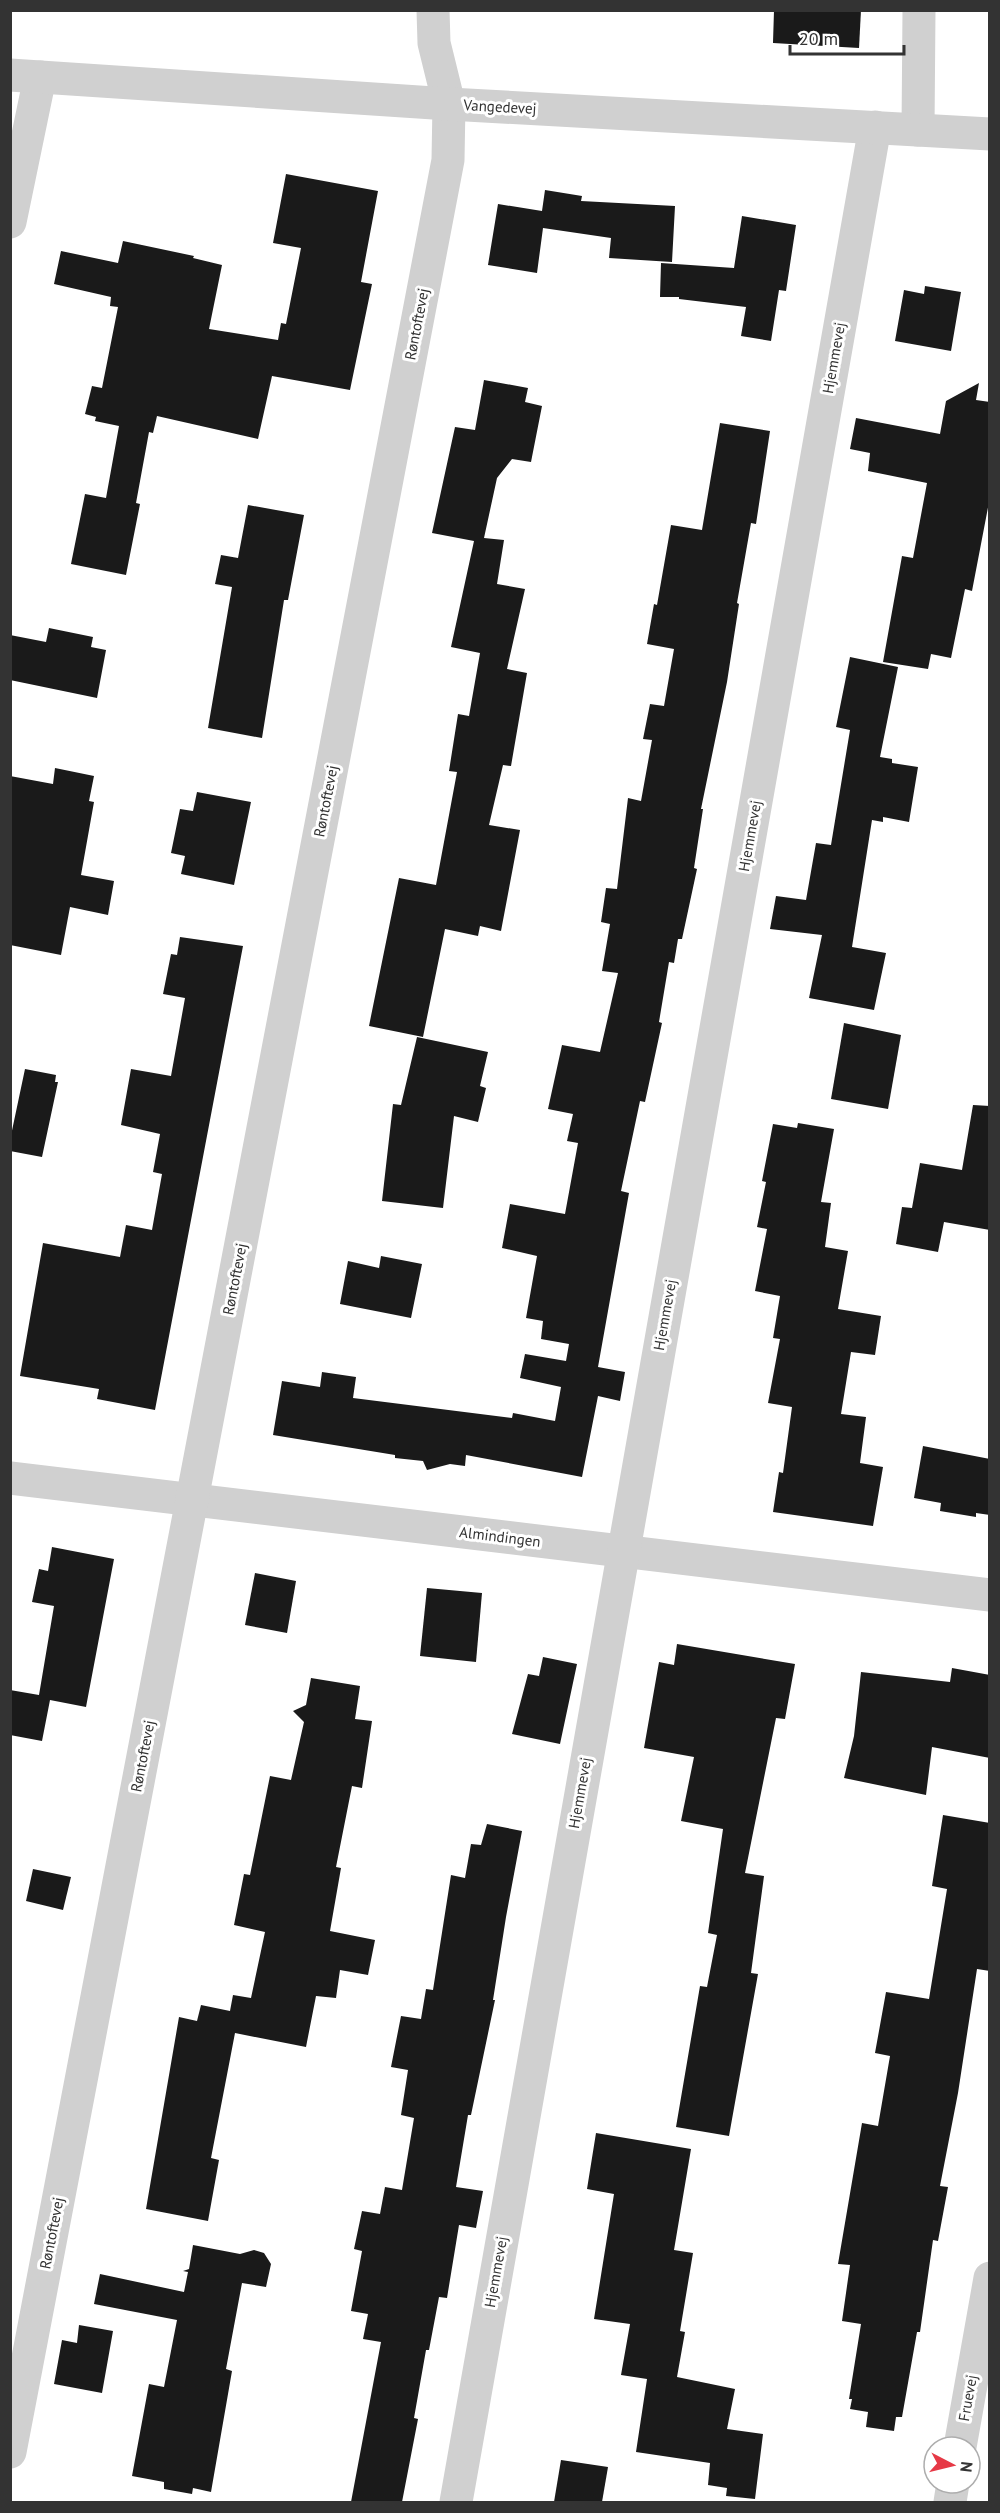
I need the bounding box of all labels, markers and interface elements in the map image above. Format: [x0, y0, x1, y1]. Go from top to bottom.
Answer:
scale bar [790, 18, 904, 56]
text: 20 m [799, 27, 838, 50]
street label: Vangedevej [462, 95, 537, 118]
street label: Røntoftevej [400, 286, 433, 361]
street label: Hjemmevej [818, 321, 849, 395]
street label: Røntoftevej [309, 763, 342, 838]
street label: Hjemmevej [734, 799, 765, 873]
street label: Røntoftevej [218, 1241, 251, 1316]
street label: Hjemmevej [649, 1278, 680, 1352]
street label: Almindingen [458, 1522, 542, 1551]
street label: Røntoftevej [126, 1718, 159, 1793]
street label: Hjemmevej [564, 1756, 595, 1830]
street label: Røntoftevej [35, 2195, 68, 2270]
street label: Hjemmevej [480, 2235, 511, 2309]
street label: Fruevej [954, 2373, 981, 2423]
north arrow [922, 2435, 982, 2495]
text: N [956, 2460, 977, 2473]

